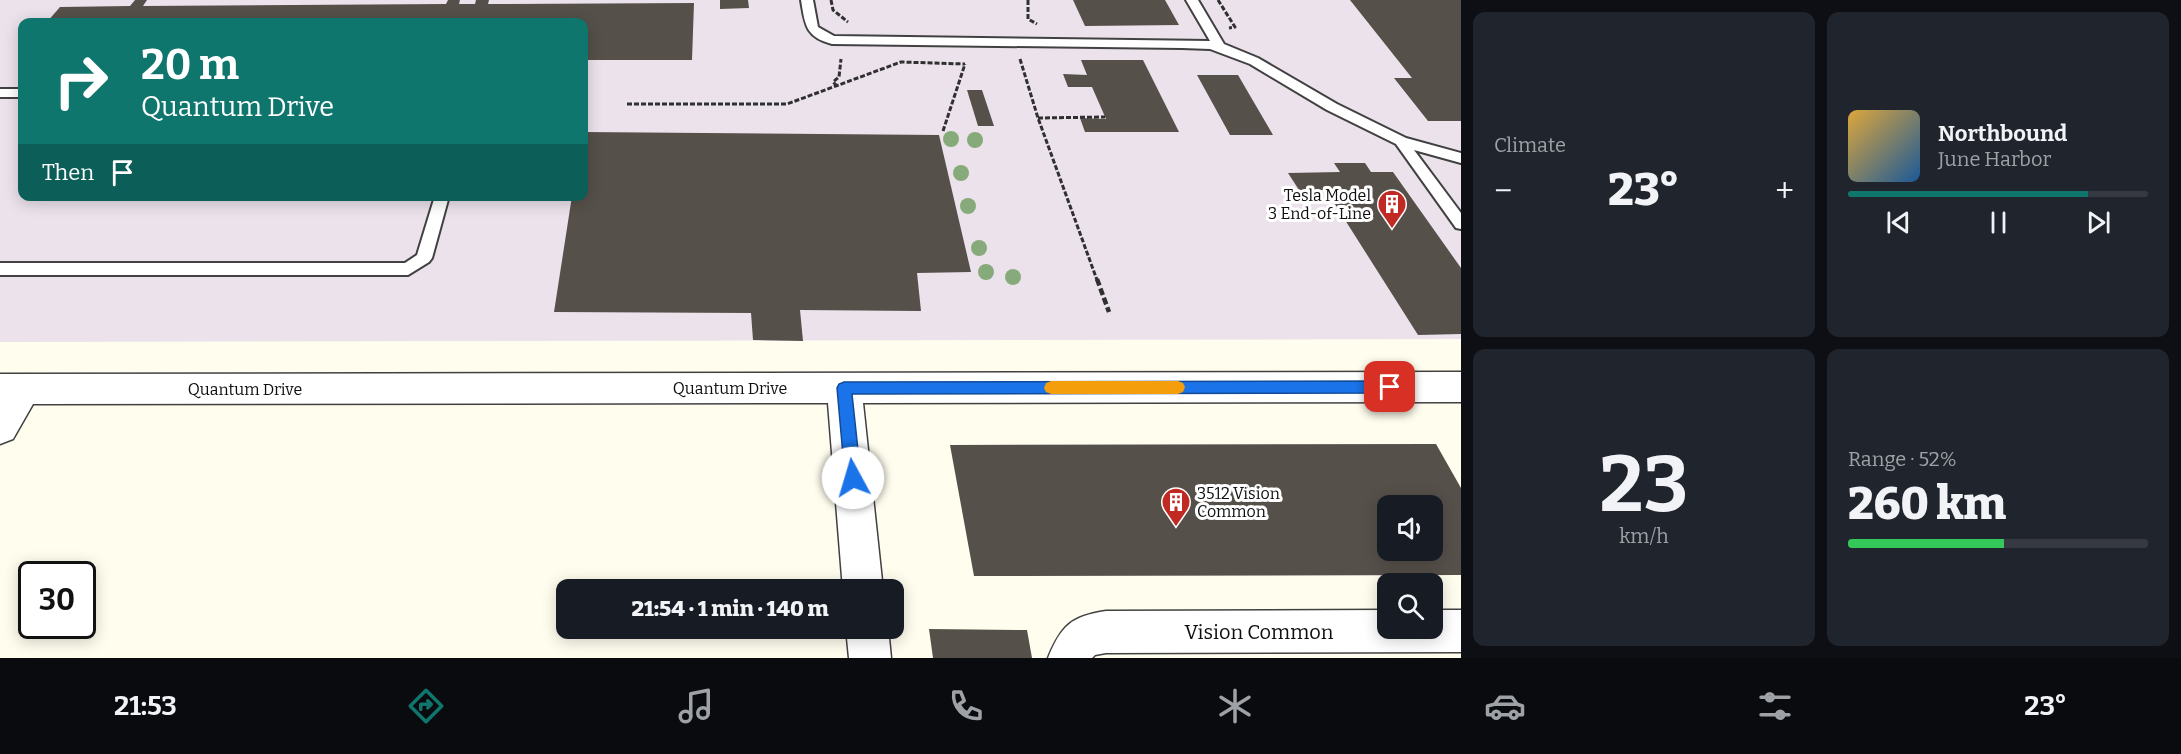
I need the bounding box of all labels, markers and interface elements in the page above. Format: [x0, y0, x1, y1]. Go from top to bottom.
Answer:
text: 20 m [141, 40, 239, 90]
icon: right [42, 42, 120, 120]
text: Quantum Drive [141, 91, 334, 123]
text: Northbound [1938, 120, 2067, 147]
text: Climate [1494, 133, 1566, 157]
text: June Harbor [1938, 147, 2051, 171]
icon: arrive [106, 156, 139, 189]
text: Then [42, 159, 94, 186]
text: 23° [1608, 163, 1679, 217]
text: − [1494, 171, 1512, 211]
text: + [1775, 171, 1794, 211]
place label: Tesla Model 3 End-of-Line [1268, 186, 1371, 223]
building icon: Tesla Model 3 End-of-Line [1376, 188, 1408, 230]
icon: previous [1882, 206, 1915, 239]
icon: pause [1982, 206, 2015, 239]
icon: next [2082, 206, 2115, 239]
pin [1364, 361, 1415, 412]
icon: arrive [1373, 370, 1406, 403]
street label: Quantum Drive [673, 379, 787, 398]
street label: Quantum Drive [188, 380, 302, 399]
text: 23 [1600, 438, 1688, 532]
position arrow [821, 446, 885, 510]
text: Range · 52% [1848, 447, 1957, 471]
text: 260 km [1848, 477, 2006, 531]
place label: 3512 Vision Common [1197, 484, 1280, 521]
building icon: 3512 Vision Common [1160, 486, 1192, 528]
map controls [1377, 495, 1443, 639]
button: sound [1377, 495, 1443, 561]
text: km/h [1619, 524, 1669, 548]
speed limit sign: 30 [18, 561, 96, 639]
button: search [1377, 573, 1443, 639]
text: 21:54 · 1 min · 140 m [631, 595, 829, 622]
street label: Vision Common [1185, 620, 1334, 644]
icon: directions [405, 685, 447, 727]
icon: music [675, 685, 717, 727]
icon: phone [945, 685, 987, 727]
icon: climate [1214, 685, 1256, 727]
icon: car [1484, 685, 1526, 727]
icon: filters [1754, 685, 1796, 727]
text: 21:53 [114, 690, 177, 722]
text: 23° [2024, 690, 2067, 722]

